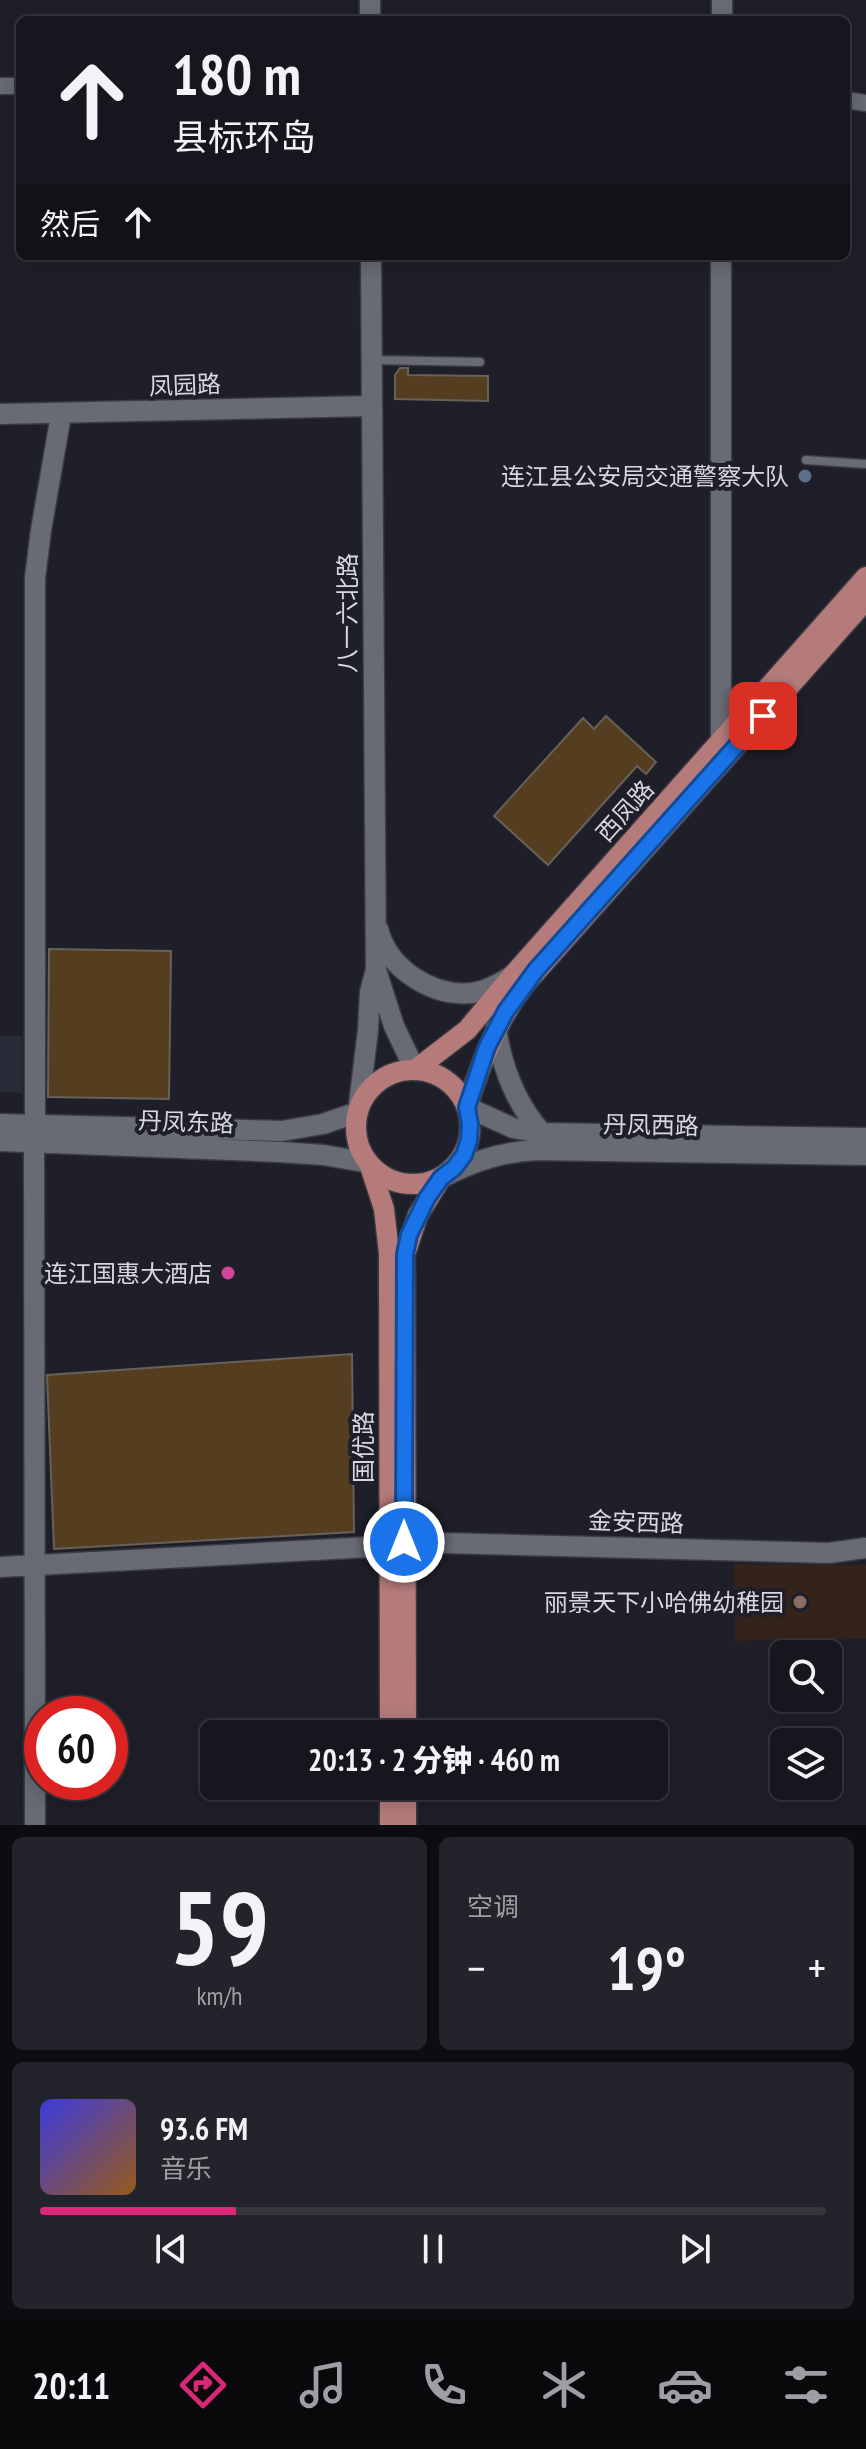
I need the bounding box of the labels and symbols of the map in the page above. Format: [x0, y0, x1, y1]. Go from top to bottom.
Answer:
street label: 凤园路 [148, 368, 222, 402]
place label: 连江县公安局交通警察大队 [501, 461, 789, 492]
marker: 连江县公安局交通警察大队 [796, 467, 814, 485]
street label: 八一六北路 [332, 553, 363, 673]
pin [729, 682, 797, 750]
street label: 西凤路 [589, 774, 661, 848]
street label: 丹凤东路 [137, 1105, 235, 1139]
street label: 丹凤西路 [603, 1109, 699, 1141]
place label: 连江国惠大酒店 [44, 1258, 212, 1289]
marker: 连江国惠大酒店 [219, 1264, 237, 1282]
street label: 国优路 [348, 1411, 379, 1483]
position arrow [362, 1500, 446, 1584]
street label: 金安西路 [587, 1505, 685, 1539]
place label: 丽景天下小哈佛幼稚园 [544, 1587, 784, 1618]
marker: 丽景天下小哈佛幼稚园 [791, 1593, 809, 1611]
speed limit sign: 60 [24, 1696, 128, 1800]

